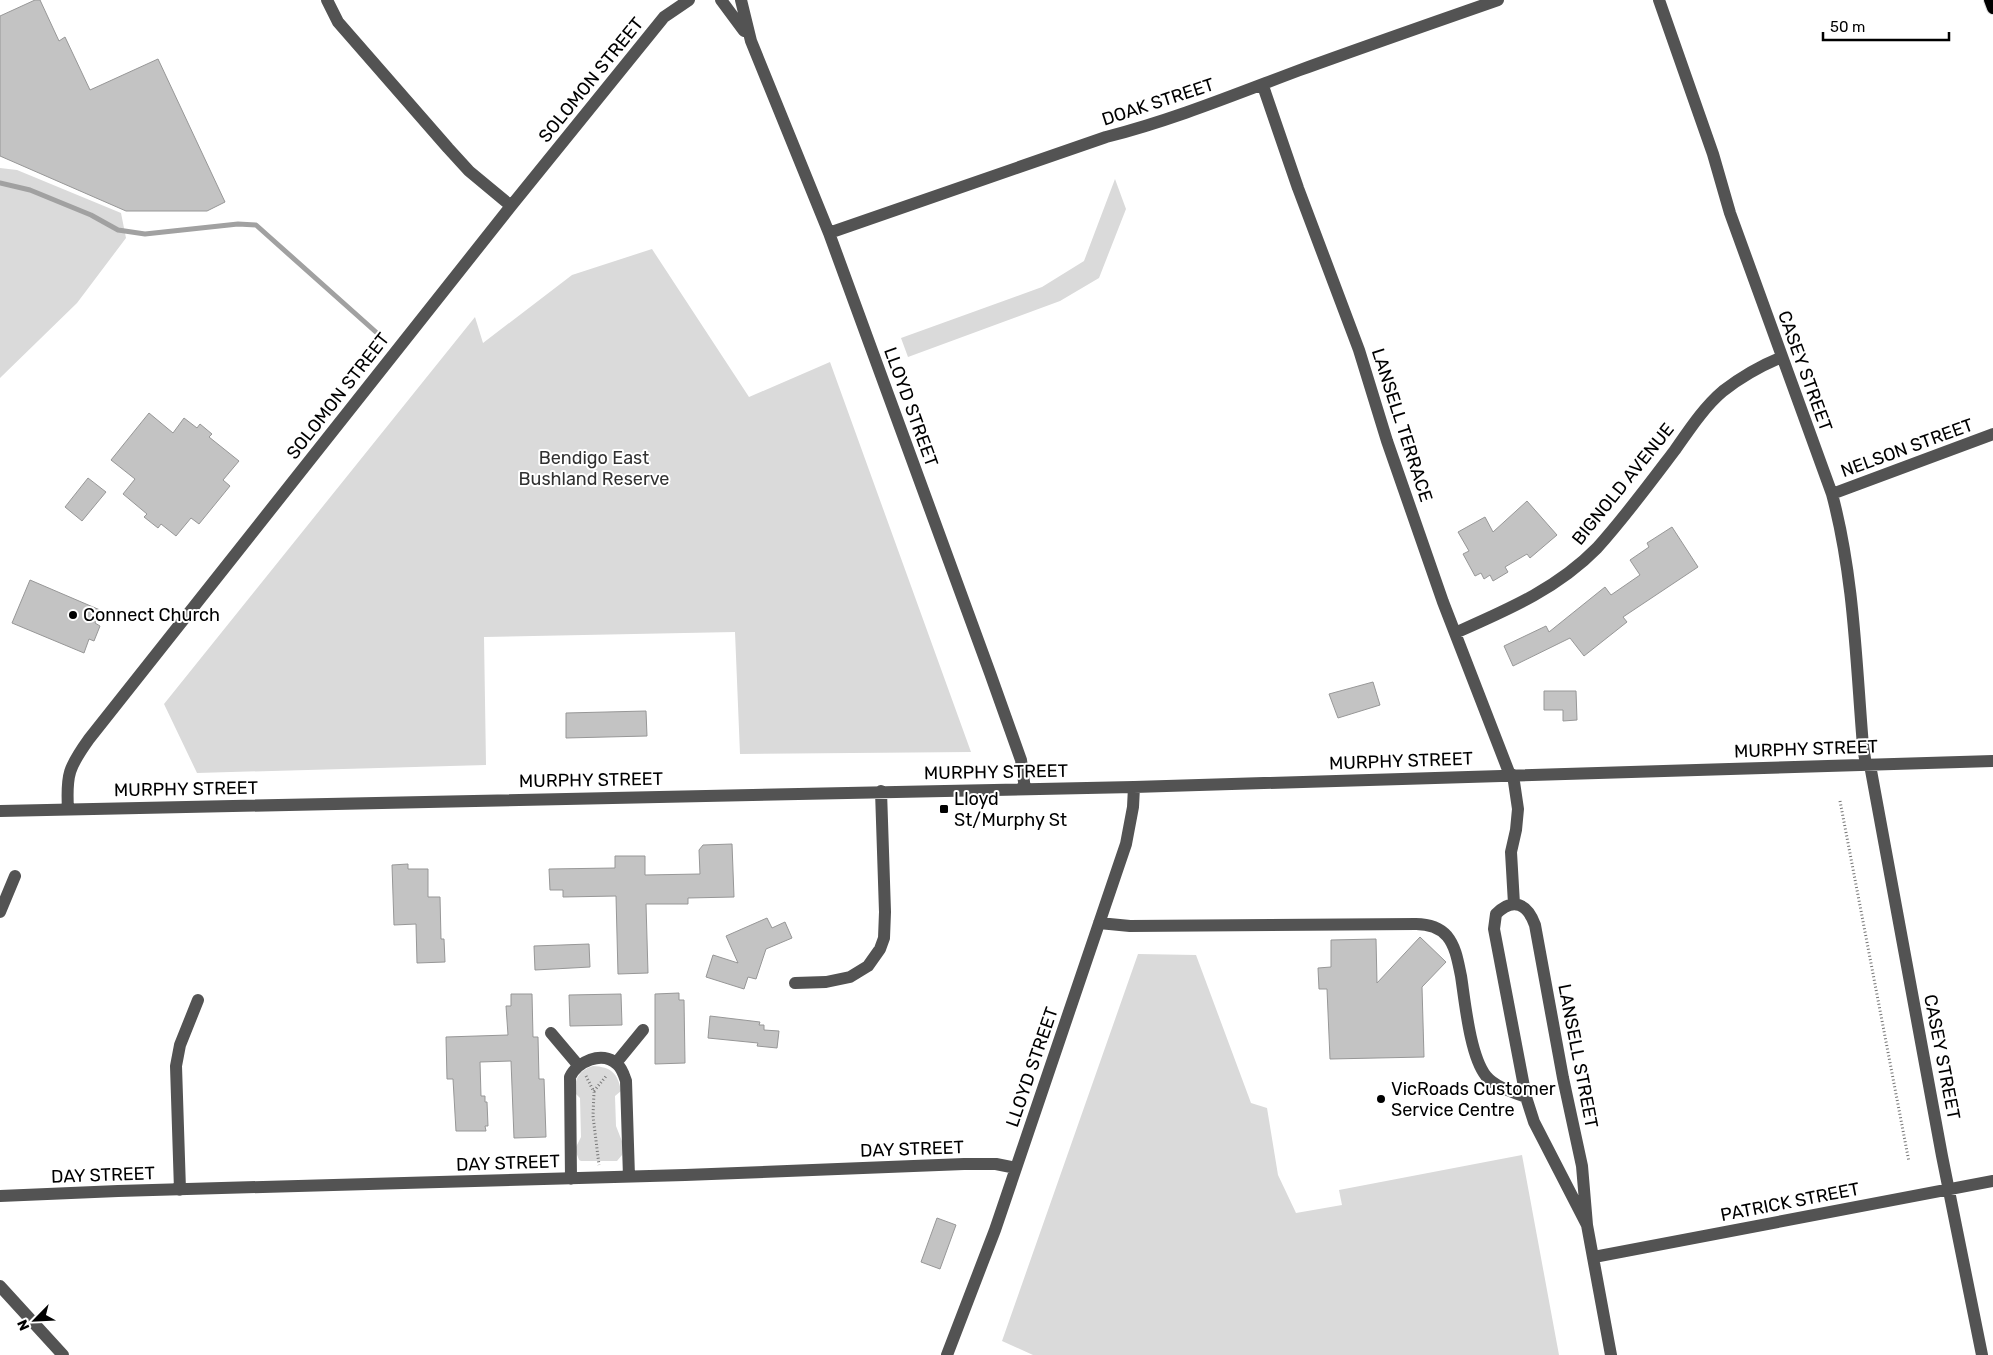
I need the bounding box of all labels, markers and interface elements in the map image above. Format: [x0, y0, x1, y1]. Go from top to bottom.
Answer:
scale bar [1823, 10, 1949, 42]
street label: SOLOMON STREET [534, 13, 648, 147]
text: 50 m [1830, 18, 1865, 36]
street label: DOAK STREET [1099, 73, 1217, 131]
street label: CASEY STREET [1773, 308, 1837, 434]
street label: SOLOMON STREET [282, 328, 394, 464]
street label: LLOYD STREET [879, 344, 943, 470]
street label: LANSELL TERRACE [1367, 345, 1437, 505]
street label: NELSON STREET [1838, 414, 1976, 482]
street label: BIGNOLD AVENUE [1567, 419, 1679, 549]
park label: Bendigo East Bushland Reserve [519, 447, 669, 490]
place label: Connect Church [83, 604, 220, 626]
marker: Connect Church [67, 609, 79, 621]
street label: MURPHY STREET [1734, 735, 1878, 763]
street label: MURPHY STREET [1329, 747, 1473, 775]
street label: MURPHY STREET [924, 760, 1068, 784]
street label: MURPHY STREET [519, 768, 663, 792]
street label: MURPHY STREET [114, 777, 258, 801]
place label: Lloyd St/Murphy St [954, 788, 1067, 831]
marker: Lloyd St/Murphy St [938, 803, 950, 815]
street label: LANSELL STREET [1553, 982, 1603, 1130]
street label: CASEY STREET [1919, 993, 1965, 1121]
street label: LLOYD STREET [1001, 1004, 1063, 1130]
place label: VicRoads Customer Service Centre [1391, 1078, 1556, 1121]
marker: VicRoads Customer Service Centre [1375, 1093, 1387, 1105]
street label: DAY STREET [860, 1136, 964, 1162]
street label: DAY STREET [456, 1150, 560, 1176]
street label: DAY STREET [51, 1162, 155, 1188]
street label: PATRICK STREET [1719, 1178, 1861, 1226]
north arrow [10, 1295, 60, 1345]
text: N [14, 1317, 33, 1333]

